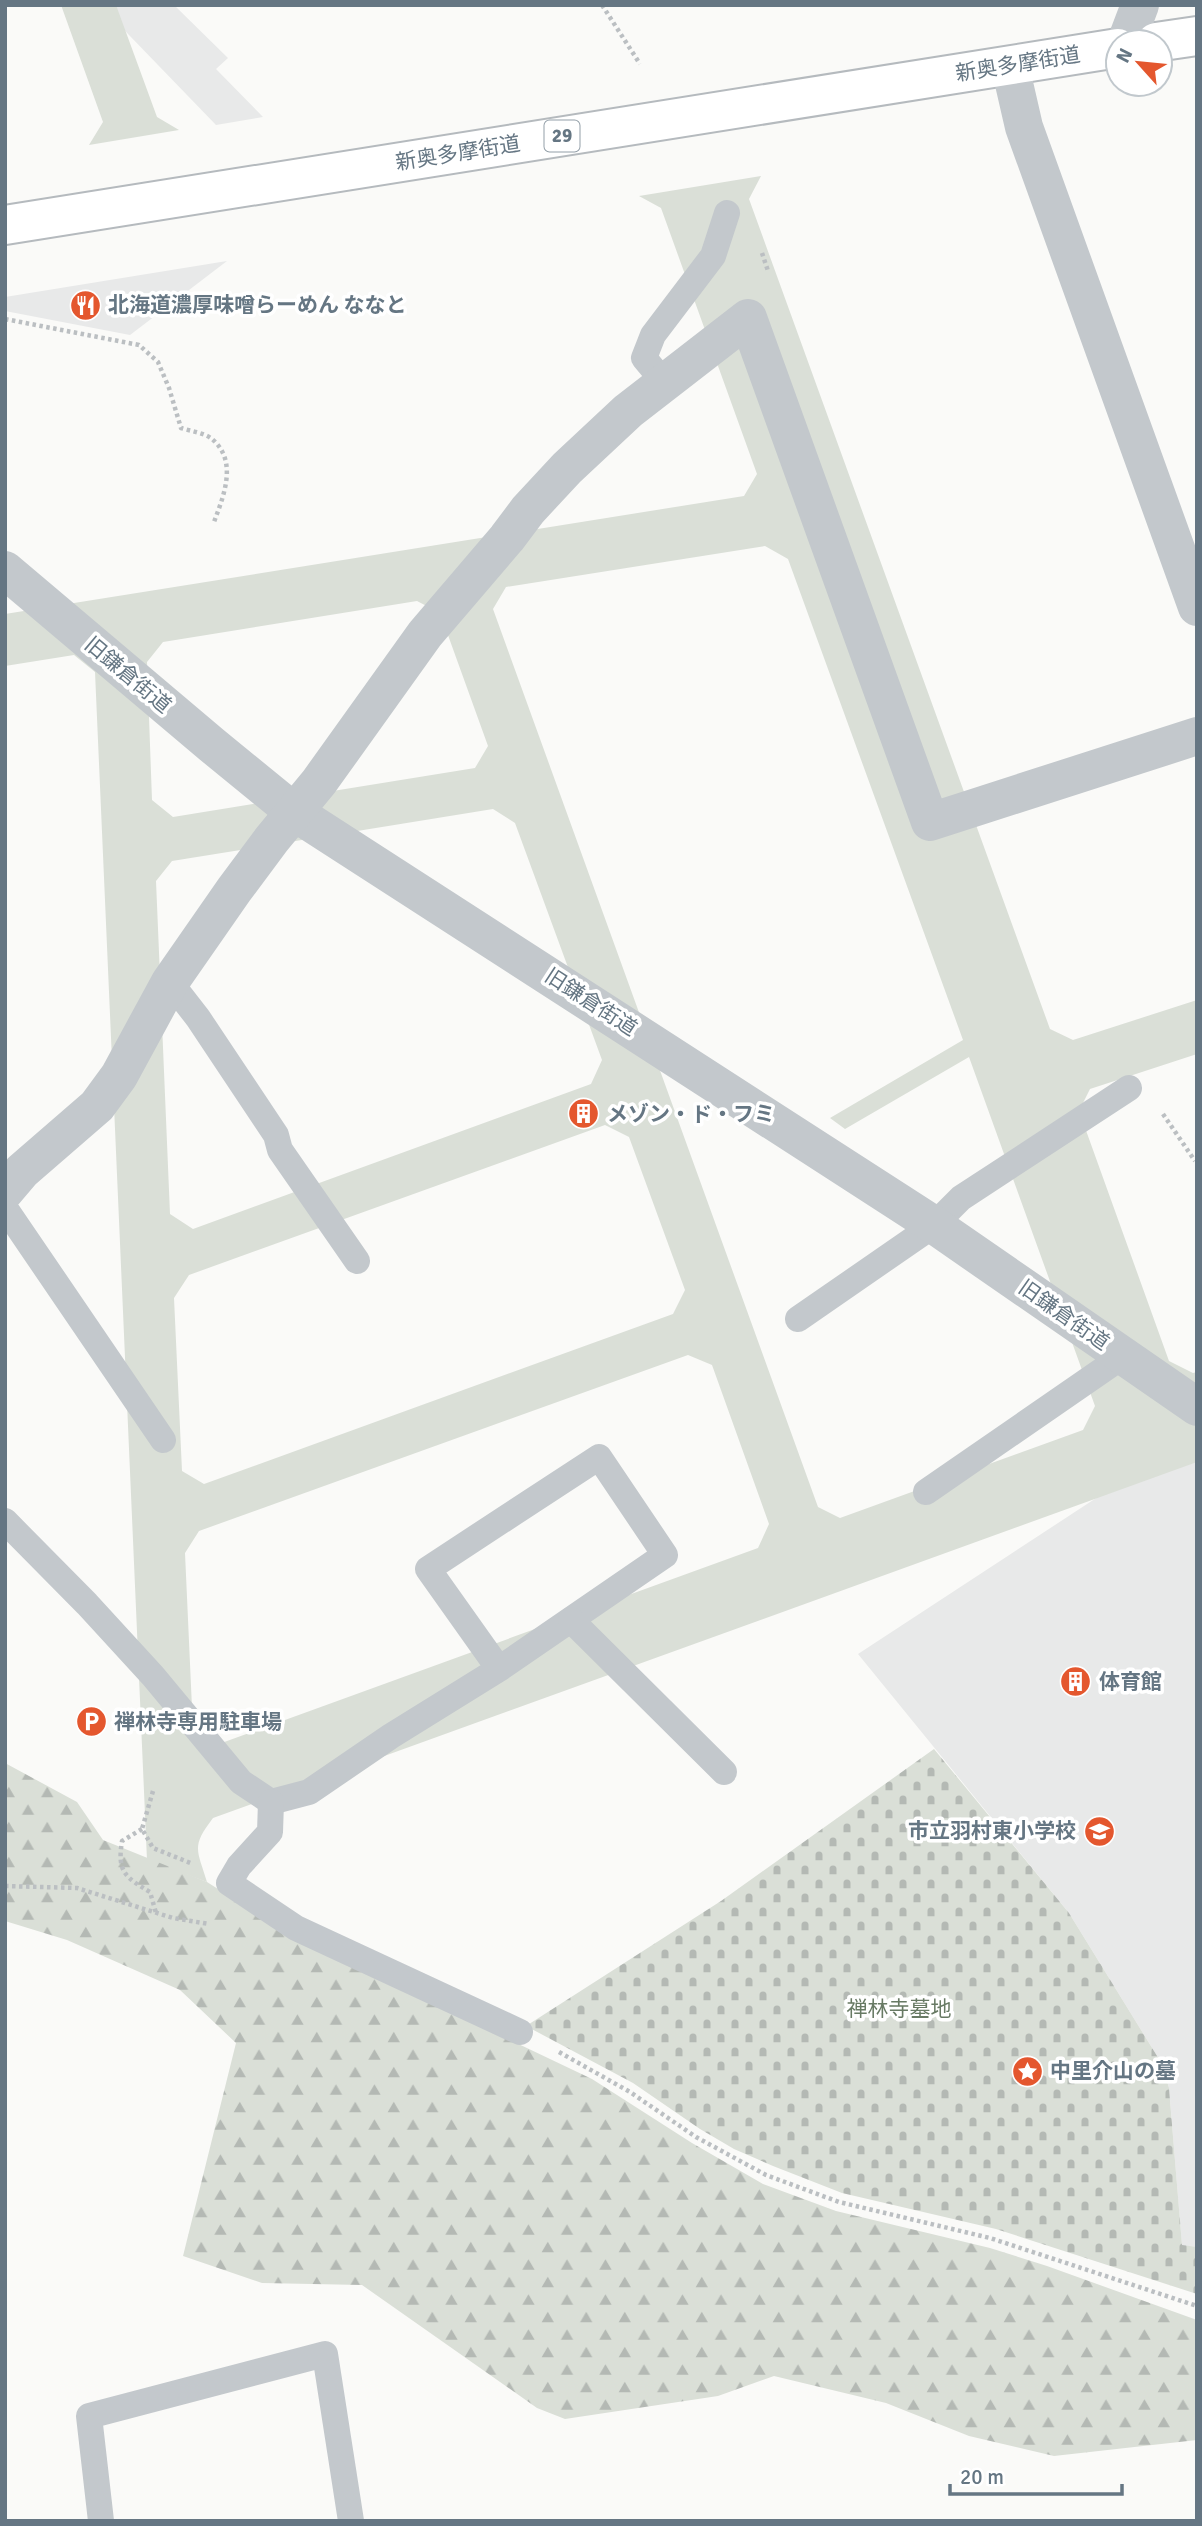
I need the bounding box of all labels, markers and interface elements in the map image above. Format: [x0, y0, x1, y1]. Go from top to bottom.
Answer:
north arrow [1104, 28, 1174, 98]
street label: 新奥多摩街道 [954, 41, 1082, 87]
text: N [1111, 44, 1138, 67]
road number: 29 [544, 120, 580, 152]
street label: 新奥多摩街道 [394, 130, 522, 176]
restaurant icon: 北海道濃厚味噌らーめん ななと [68, 288, 102, 322]
place label: 北海道濃厚味噌らーめん ななと [108, 292, 407, 318]
street label: 旧鎌倉街道 [79, 631, 177, 719]
street label: 旧鎌倉街道 [540, 963, 642, 1041]
building icon: メゾン・ド・フミ [567, 1097, 601, 1131]
place label: メゾン・ド・フミ [607, 1101, 775, 1127]
street label: 旧鎌倉街道 [1014, 1274, 1114, 1356]
building icon: 体育館 [1059, 1665, 1093, 1699]
place label: 体育館 [1099, 1669, 1162, 1695]
parking icon: 禅林寺専用駐車場 [74, 1705, 108, 1739]
place label: 禅林寺専用駐車場 [114, 1709, 282, 1735]
school or university icon: 市立羽村東小学校 [1082, 1814, 1116, 1848]
place label: 市立羽村東小学校 [908, 1818, 1076, 1844]
park label: 禅林寺墓地 [847, 1996, 952, 2022]
place icon: 中里介山の墓 [1010, 2054, 1044, 2088]
place label: 中里介山の墓 [1050, 2058, 1176, 2084]
scale bar [950, 2452, 1122, 2496]
text: 20 m [960, 2464, 1004, 2490]

